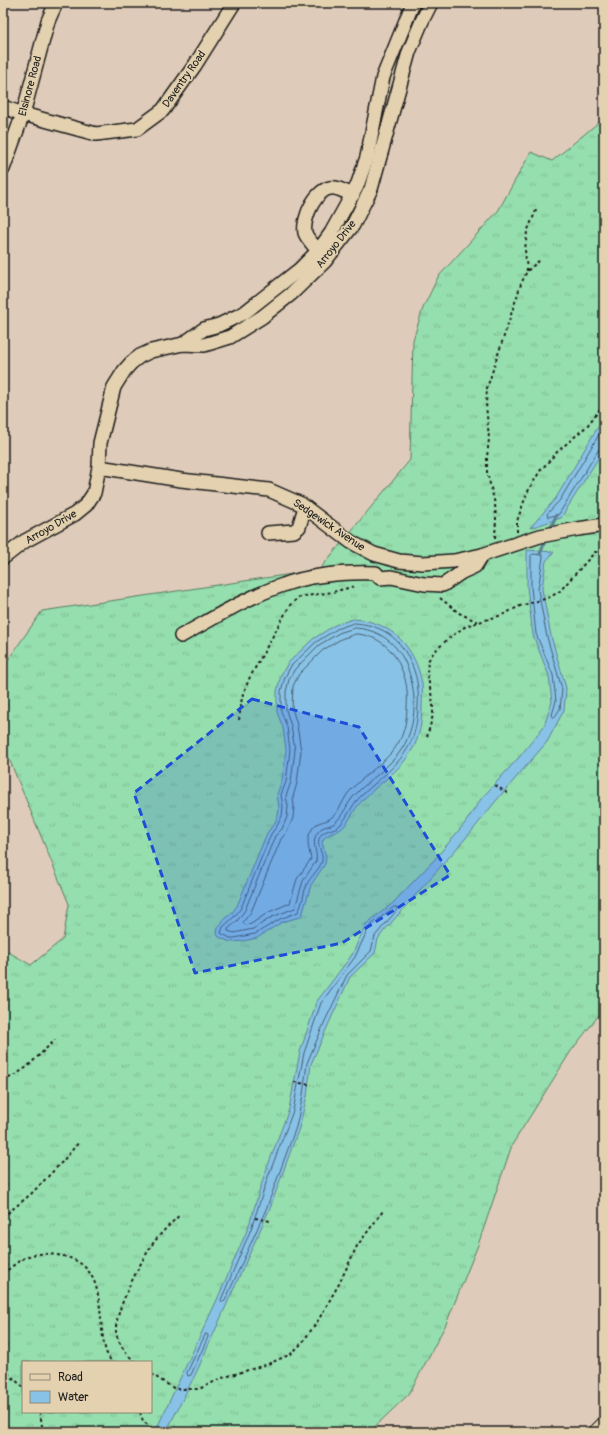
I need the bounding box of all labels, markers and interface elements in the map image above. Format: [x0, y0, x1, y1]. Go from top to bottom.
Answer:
street label: Daventry Road [160, 48, 208, 110]
street label: Elsinore Road [16, 54, 44, 118]
street label: Arroyo Drive [313, 217, 359, 271]
street label: Sedgewick Avenue [291, 496, 368, 554]
street label: Arroyo Drive [23, 507, 79, 547]
legend [22, 1361, 152, 1413]
text: Road [58, 1370, 83, 1385]
text: Water [58, 1390, 89, 1405]

